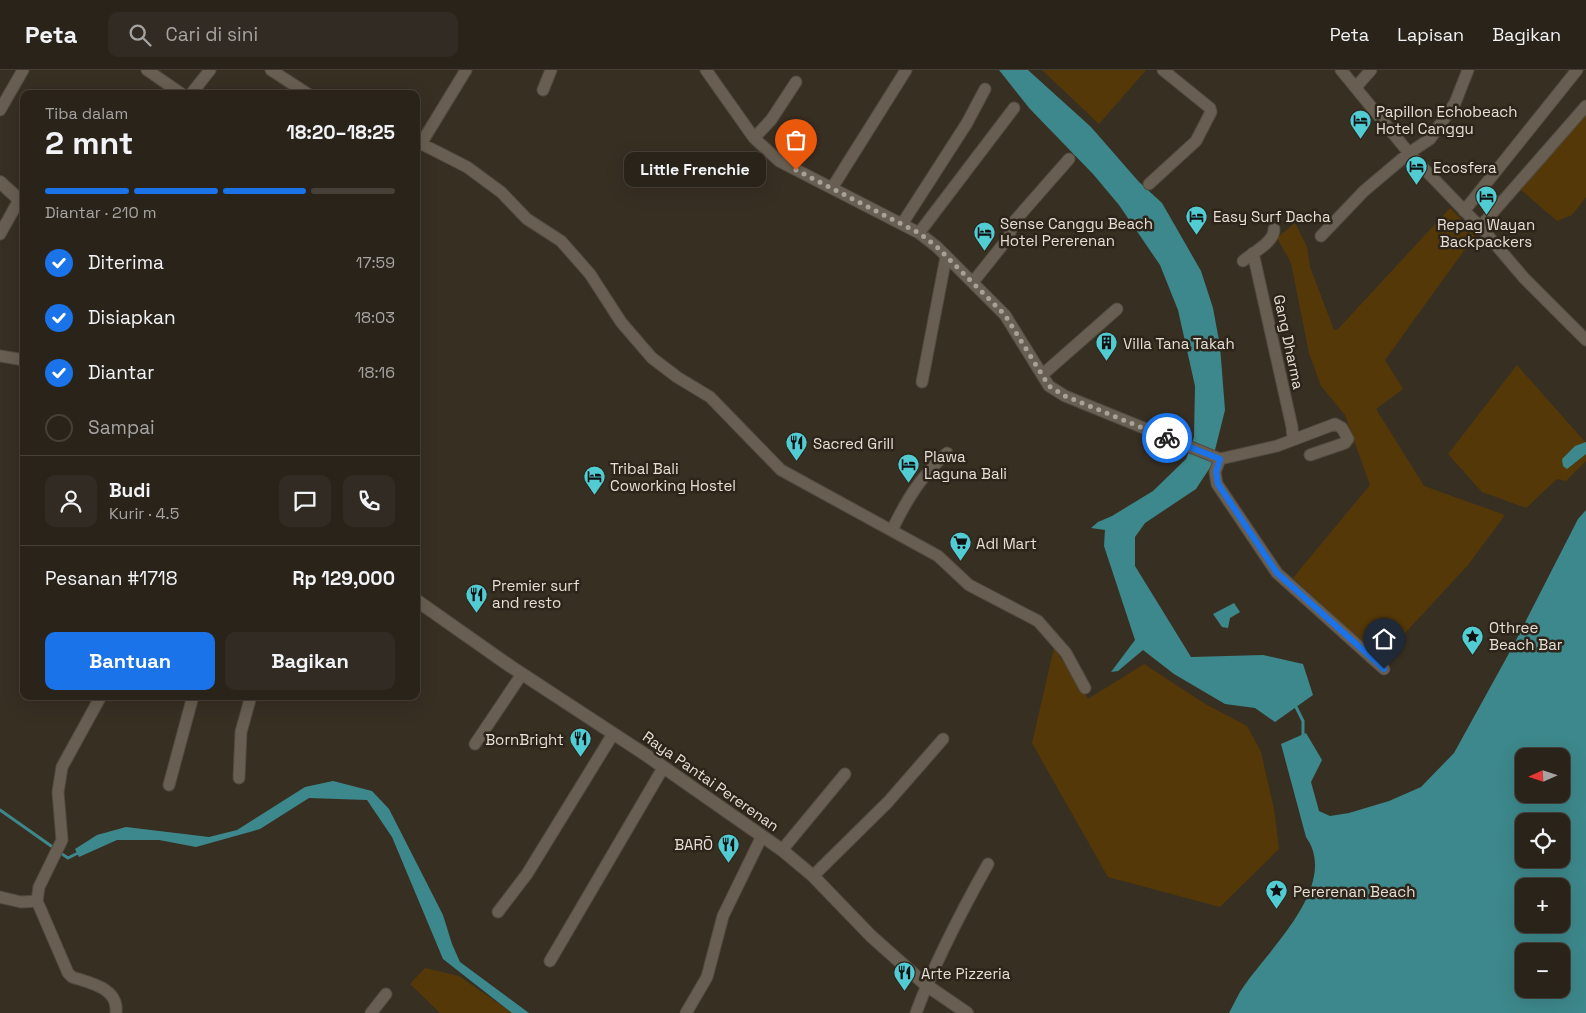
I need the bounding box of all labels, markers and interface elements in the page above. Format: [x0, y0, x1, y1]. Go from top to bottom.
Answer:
search box [108, 12, 458, 57]
text: Peta [25, 19, 78, 50]
icon: search [126, 21, 154, 49]
text: Cari di sini [166, 22, 258, 47]
text: Peta [1330, 23, 1369, 46]
text: Lapisan [1397, 23, 1464, 46]
text: Bagikan [1492, 23, 1561, 46]
place label: Papillon Echobeach Hotel Canggu [1376, 102, 1517, 138]
text: Tiba dalam [45, 103, 128, 124]
hotel icon: Papillon Echobeach Hotel Canggu [1348, 108, 1372, 139]
pin [775, 119, 817, 170]
text: 18:20–18:25 [286, 120, 395, 145]
text: 2 mnt [45, 123, 133, 163]
icon: bag [782, 126, 810, 154]
callout: Little Frenchie [624, 152, 766, 188]
hotel icon: Ecosfera [1405, 155, 1429, 186]
place label: Ecosfera [1433, 158, 1497, 177]
text: Little Frenchie [640, 159, 750, 180]
hotel icon: Repag Wayan Backpackers [1474, 184, 1498, 215]
text: Diantar · 210 m [45, 202, 157, 223]
hotel icon: Easy Surf Dacha [1185, 204, 1209, 235]
place label: Easy Surf Dacha [1213, 207, 1331, 226]
place label: Sense Canggu Beach Hotel Pererenan [1000, 214, 1153, 250]
place label: Repag Wayan Backpackers [1437, 215, 1535, 251]
hotel icon: Sense Canggu Beach Hotel Pererenan [972, 220, 996, 251]
icon: check [45, 249, 73, 277]
text: Diterima [88, 250, 164, 275]
text: 17:59 [356, 252, 395, 273]
street label: Gang Dharma [1270, 293, 1308, 391]
icon: check [45, 304, 73, 332]
text: Disiapkan [88, 305, 176, 330]
text: 18:03 [354, 307, 395, 328]
building icon: Villa Tana Takah [1095, 331, 1119, 362]
place label: Villa Tana Takah [1123, 334, 1235, 353]
icon: check [45, 359, 73, 387]
text: Diantar [88, 360, 154, 385]
text: 18:16 [358, 362, 395, 383]
courier [1142, 413, 1192, 463]
text: Sampai [88, 415, 155, 440]
icon: bike [1153, 424, 1181, 452]
restaurant icon: Sacred Grill [785, 431, 809, 462]
place label: Sacred Grill [813, 434, 894, 453]
place label: Plawa Laguna Bali [924, 447, 1007, 483]
hotel icon: Plawa Laguna Bali [896, 453, 920, 484]
place label: Tribal Bali Coworking Hostel [610, 459, 736, 495]
hotel icon: Tribal Bali Coworking Hostel [582, 465, 606, 496]
button: person [45, 475, 97, 527]
button: chat [279, 475, 331, 527]
button: phone [343, 475, 395, 527]
text: Budi [109, 478, 151, 503]
text: Kurir · 4.5 [109, 503, 179, 524]
supermarket icon: Adl Mart [948, 531, 972, 562]
place label: Adl Mart [976, 534, 1037, 553]
text: Pesanan #1718 [45, 566, 178, 591]
text: Rp 129,000 [292, 566, 395, 591]
place label: Premier surf and resto [492, 576, 580, 612]
restaurant icon: Premier surf and resto [464, 582, 488, 613]
pin [1363, 618, 1405, 669]
place label: Othree Beach Bar [1489, 618, 1563, 654]
place icon: Othree Beach Bar [1461, 624, 1485, 655]
icon: home [1370, 625, 1398, 653]
button: Bantuan [45, 632, 215, 690]
button: Bagikan [225, 632, 395, 690]
restaurant icon: BornBright [568, 727, 592, 758]
street label: Raya Pantai Pererenan [639, 727, 783, 835]
place label: BornBright [485, 730, 564, 749]
north arrow [1515, 748, 1570, 802]
map controls [1515, 748, 1570, 998]
button: locate [1515, 813, 1570, 868]
restaurant icon: BARŌ [717, 832, 741, 863]
place label: BARŌ [674, 835, 713, 854]
button: + [1515, 878, 1570, 933]
place icon: Pererenan Beach [1265, 879, 1289, 910]
place label: Pererenan Beach [1293, 882, 1415, 901]
button: − [1515, 943, 1570, 998]
restaurant icon: Arte Pizzeria [893, 961, 917, 992]
place label: Arte Pizzeria [921, 964, 1011, 983]

